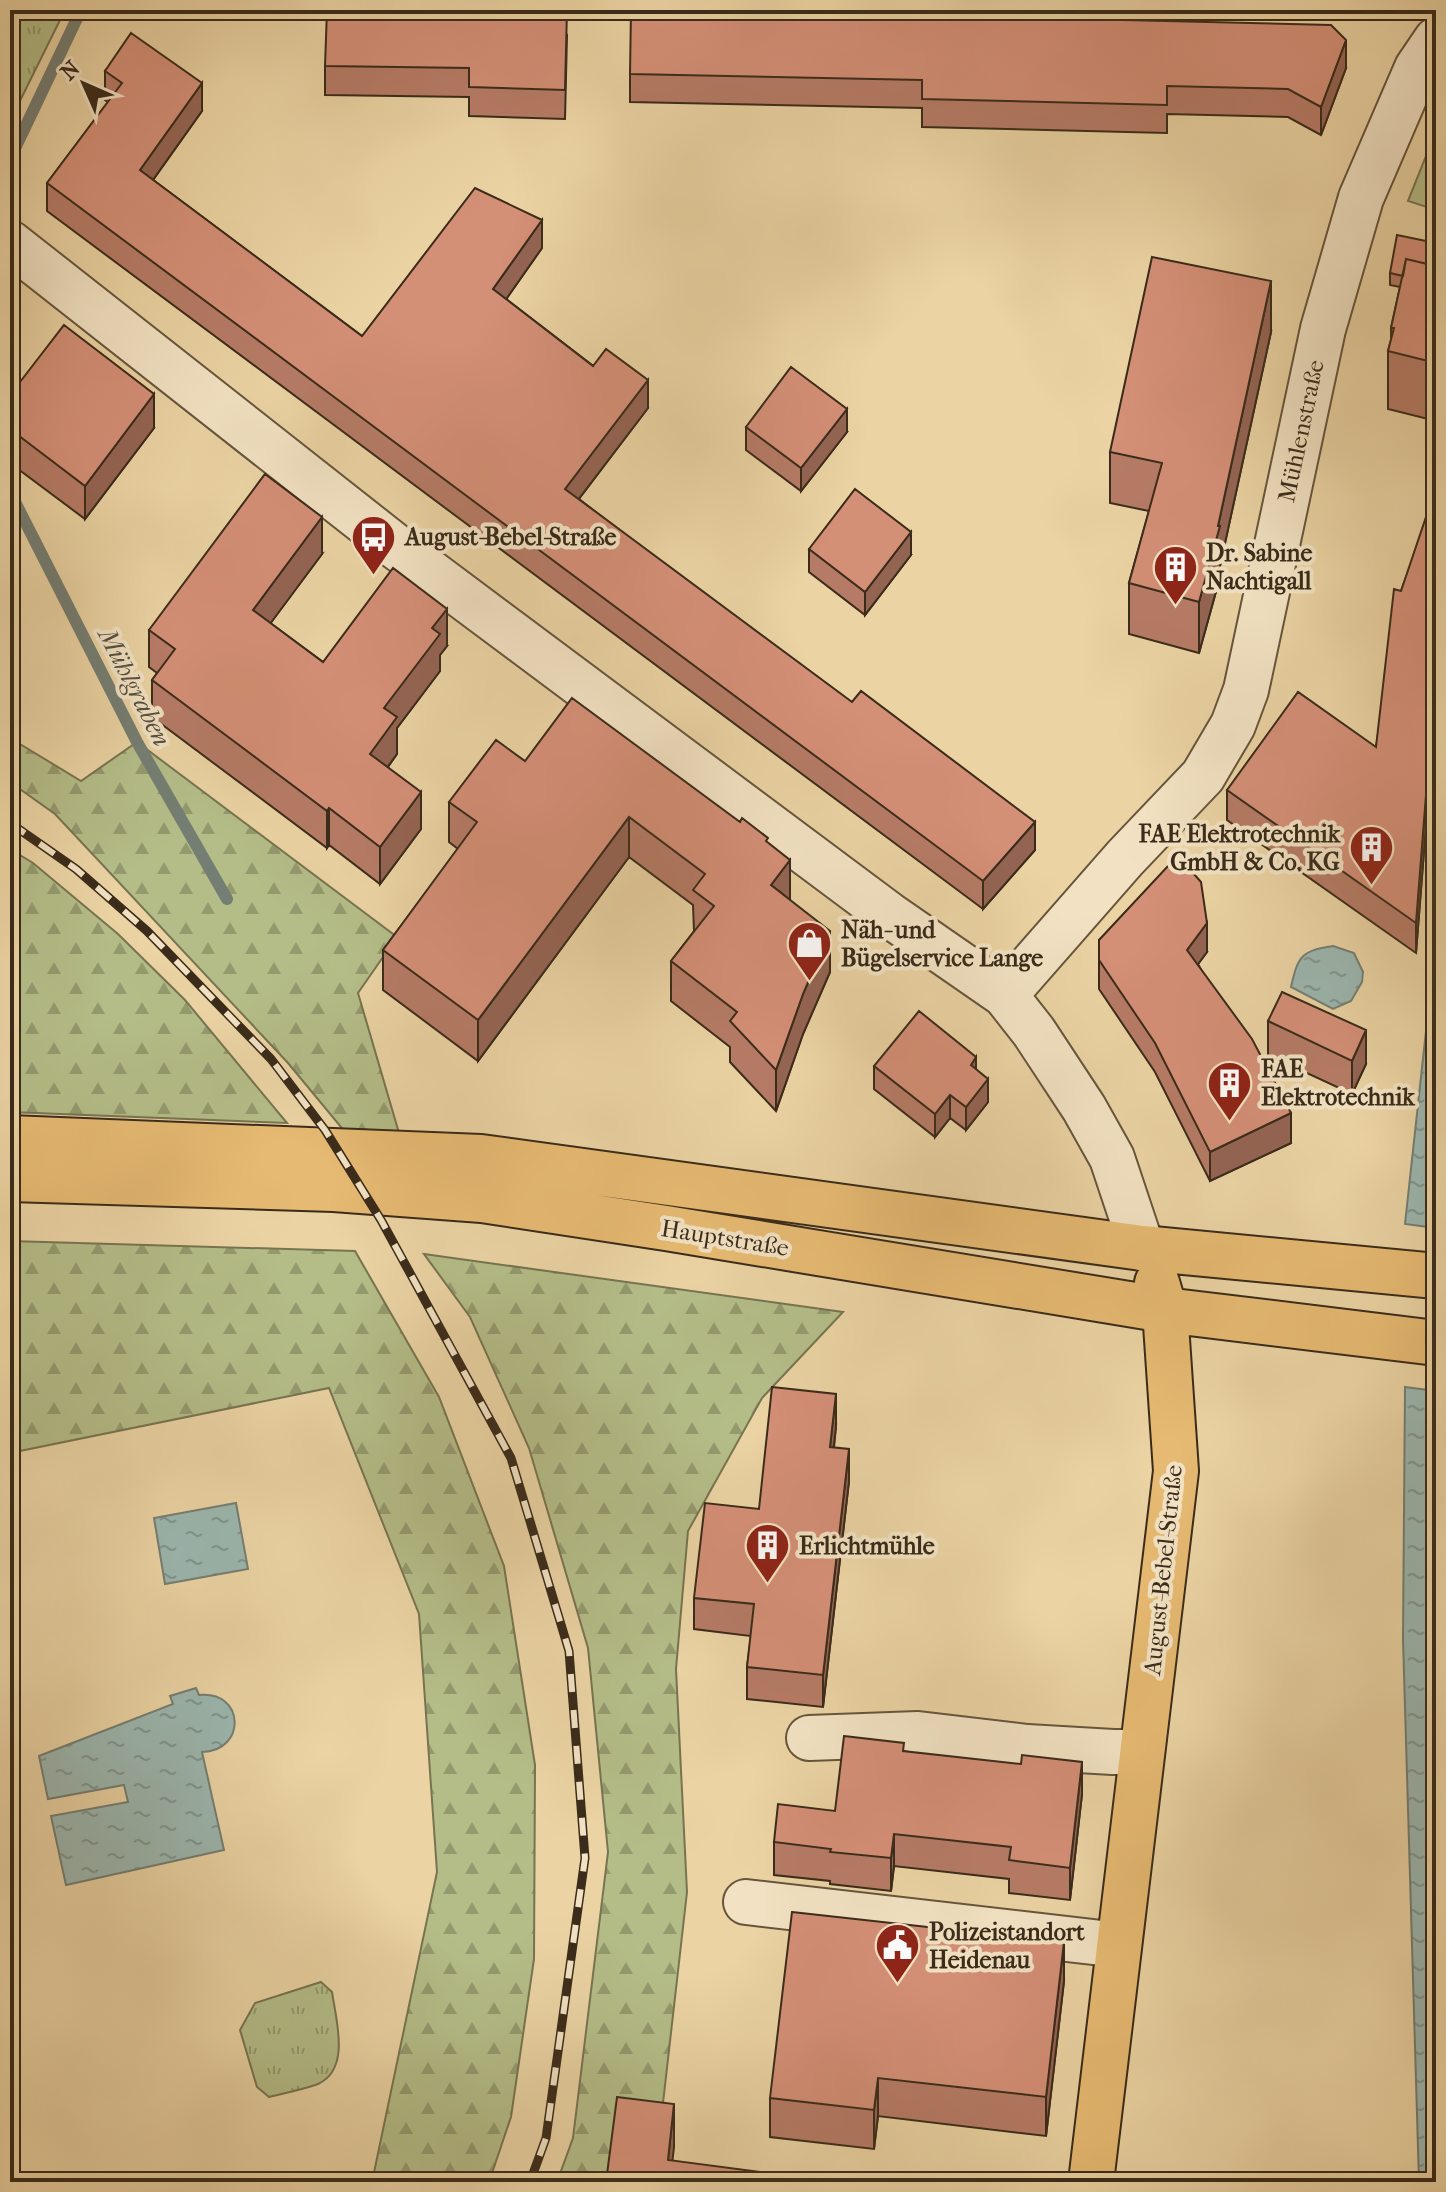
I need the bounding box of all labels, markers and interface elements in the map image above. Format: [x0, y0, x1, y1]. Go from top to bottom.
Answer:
north arrow [44, 44, 124, 124]
text: N [55, 55, 86, 86]
street label: Mühlenstraße [1272, 357, 1330, 505]
bus stop icon: August-Bebel-Straße [350, 513, 398, 576]
place label: August-Bebel-Straße [403, 523, 616, 551]
place label: Dr. Sabine Nachtigall [1206, 539, 1312, 595]
building icon: Dr. Sabine Nachtigall [1151, 543, 1199, 606]
water label: Mühlgraben [91, 621, 178, 752]
place label: FAE Elektrotechnik GmbH & Co. KG [1137, 820, 1341, 876]
building icon: FAE Elektrotechnik GmbH & Co. KG [1347, 824, 1395, 887]
place label: Näh- und Bügelservice Lange [841, 916, 1043, 972]
shop icon: Näh- und Bügelservice Lange [786, 920, 834, 983]
place label: FAE Elektrotechnik [1260, 1055, 1415, 1111]
building icon: FAE Elektrotechnik [1206, 1059, 1254, 1122]
street label: Hauptstraße [659, 1214, 791, 1262]
street label: August-Bebel-Straße [1138, 1463, 1188, 1678]
building icon: Erlichtmühle [744, 1522, 792, 1585]
place label: Erlichtmühle [799, 1532, 935, 1560]
place label: Polizeistandort Heidenau [929, 1918, 1085, 1974]
public building icon: Polizeistandort Heidenau [874, 1922, 922, 1985]

